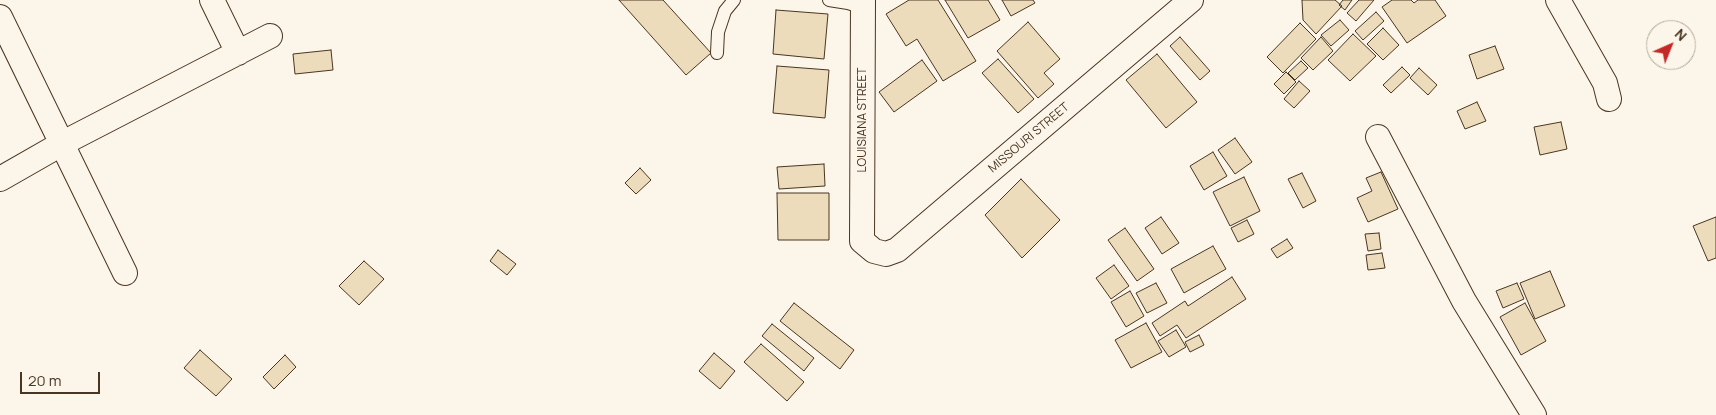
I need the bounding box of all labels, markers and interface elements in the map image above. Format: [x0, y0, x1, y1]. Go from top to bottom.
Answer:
north arrow [1646, 20, 1696, 70]
text: N [1671, 24, 1691, 45]
street label: LOUISIANA STREET [856, 68, 870, 172]
street label: MISSOURI STREET [986, 100, 1072, 176]
scale bar [22, 362, 102, 394]
text: 20 m [28, 370, 61, 391]

